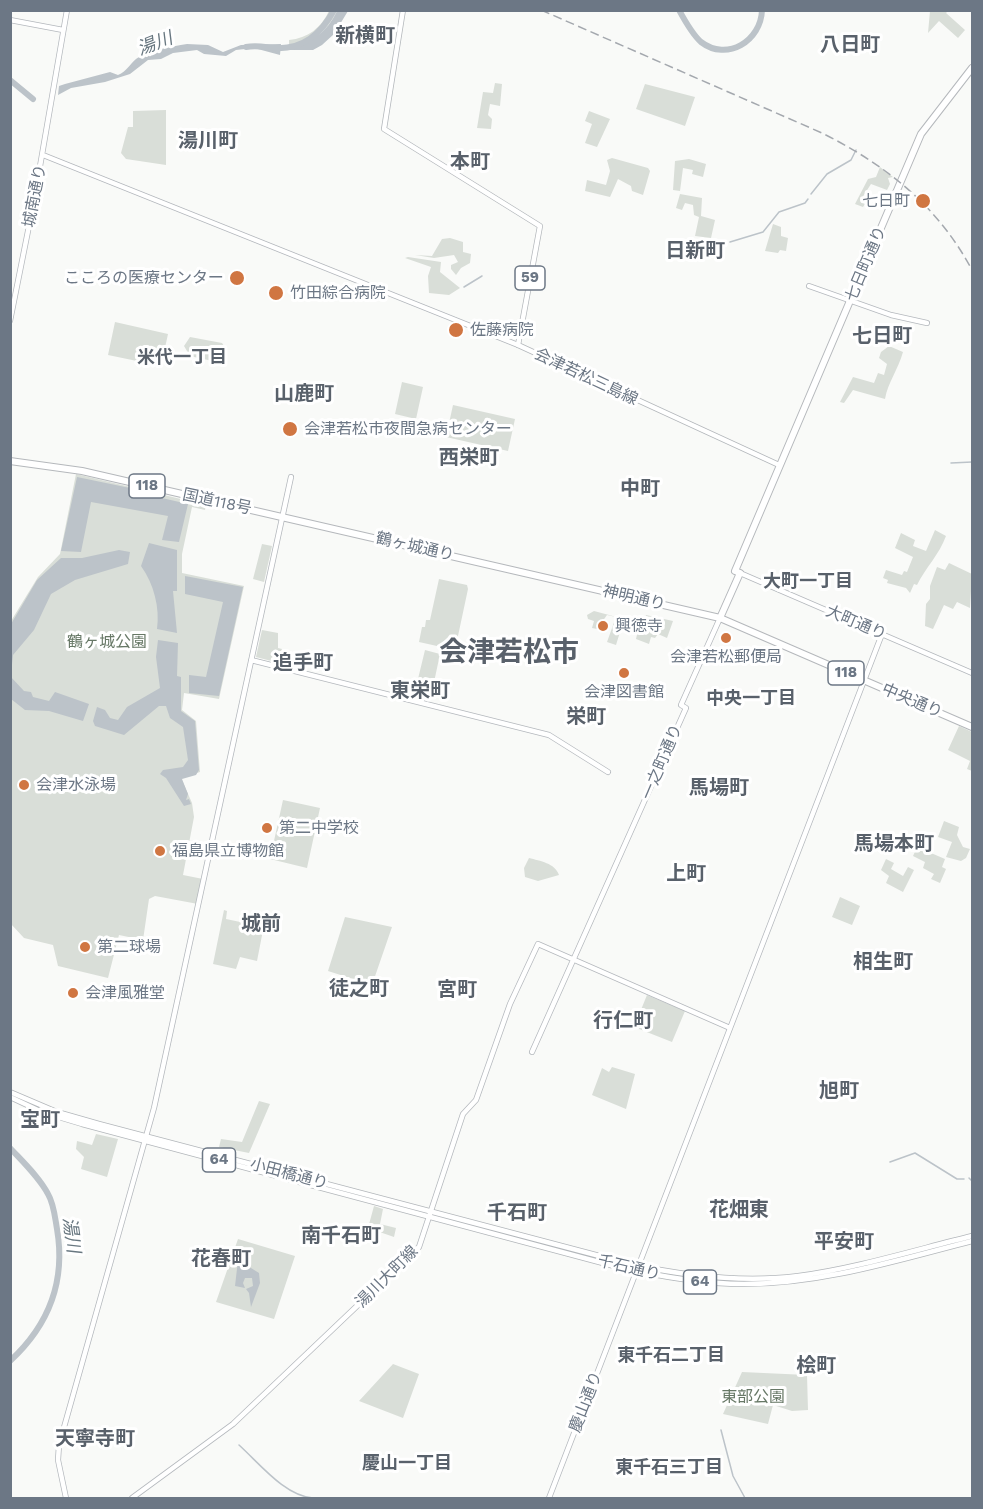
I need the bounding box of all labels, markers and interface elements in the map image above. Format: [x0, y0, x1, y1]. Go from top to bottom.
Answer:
district label: 新横町 [335, 24, 395, 48]
water label: 湯川 [134, 27, 176, 61]
district label: 八日町 [820, 33, 880, 57]
district label: 湯川町 [178, 129, 238, 153]
district label: 本町 [450, 150, 490, 174]
street label: 城南通り [19, 163, 51, 229]
place label: 七日町 [862, 191, 910, 211]
marker: 七日町 [914, 192, 932, 210]
street label: 七日町通り [842, 223, 890, 305]
district label: 日新町 [665, 239, 725, 263]
road number: 59 [515, 266, 545, 290]
place label: こころの医療センター [64, 268, 224, 288]
marker: こころの医療センター [228, 269, 246, 287]
place label: 竹田綜合病院 [290, 283, 386, 303]
marker: 竹田綜合病院 [267, 284, 285, 302]
place label: 佐藤病院 [470, 320, 534, 340]
marker: 佐藤病院 [447, 321, 465, 339]
district label: 七日町 [852, 324, 912, 348]
street label: 会津若松三島線 [531, 345, 641, 409]
district label: 米代一丁目 [137, 347, 227, 369]
district label: 山鹿町 [274, 382, 334, 406]
place label: 会津若松市夜間急病センター [304, 419, 512, 439]
marker: 会津若松市夜間急病センター [281, 420, 299, 438]
district label: 西栄町 [439, 446, 499, 470]
road number: 118 [129, 474, 165, 498]
district label: 中町 [620, 477, 660, 501]
street label: 国道118号 [181, 485, 253, 519]
street label: 鶴ヶ城通り [374, 529, 456, 565]
district label: 大町一丁目 [763, 571, 853, 593]
street label: 神明通り [601, 581, 667, 615]
street label: 大町通り [823, 602, 889, 644]
place label: 興徳寺 [615, 616, 663, 636]
marker: 興徳寺 [596, 619, 610, 633]
marker: 会津若松郵便局 [719, 631, 733, 645]
park label: 鶴ヶ城公園 [67, 632, 147, 652]
district label: 会津若松市 [439, 636, 579, 670]
place label: 会津若松郵便局 [670, 647, 782, 667]
district label: 追手町 [273, 651, 333, 675]
road number: 118 [828, 661, 864, 685]
marker: 会津図書館 [617, 666, 631, 680]
district label: 東栄町 [390, 679, 450, 703]
street label: 中央通り [879, 680, 945, 722]
place label: 会津図書館 [584, 682, 664, 702]
district label: 中央一丁目 [706, 688, 796, 710]
district label: 栄町 [566, 705, 606, 729]
street label: 一之町通り [638, 721, 686, 803]
place label: 会津水泳場 [36, 775, 116, 795]
district label: 馬場町 [689, 776, 749, 800]
marker: 会津水泳場 [17, 778, 31, 792]
place label: 第二中学校 [279, 818, 359, 838]
marker: 第二中学校 [260, 821, 274, 835]
district label: 馬場本町 [854, 832, 934, 856]
place label: 福島県立博物館 [172, 841, 284, 861]
marker: 福島県立博物館 [153, 844, 167, 858]
district label: 上町 [666, 862, 706, 886]
district label: 城前 [241, 912, 281, 936]
place label: 第二球場 [97, 937, 161, 957]
marker: 第二球場 [78, 940, 92, 954]
district label: 相生町 [853, 950, 913, 974]
district label: 徒之町 [329, 977, 389, 1001]
district label: 宮町 [437, 978, 477, 1002]
place label: 会津風雅堂 [85, 983, 165, 1003]
marker: 会津風雅堂 [66, 986, 80, 1000]
district label: 行仁町 [593, 1009, 653, 1033]
district label: 旭町 [819, 1079, 859, 1103]
district label: 宝町 [20, 1108, 60, 1132]
road number: 64 [202, 1148, 236, 1172]
street label: 小田橋通り [248, 1154, 330, 1194]
district label: 花畑東 [709, 1198, 769, 1222]
district label: 千石町 [487, 1201, 547, 1225]
water label: 湯川 [58, 1216, 84, 1254]
district label: 南千石町 [301, 1224, 381, 1248]
district label: 平安町 [814, 1230, 874, 1254]
street label: 湯川大町線 [352, 1242, 422, 1312]
district label: 花春町 [191, 1247, 251, 1271]
street label: 千石通り [596, 1251, 662, 1285]
road number: 64 [684, 1270, 716, 1294]
district label: 東千石二丁目 [617, 1345, 725, 1367]
district label: 桧町 [796, 1354, 836, 1378]
street label: 慶山通り [566, 1369, 606, 1435]
park label: 東部公園 [721, 1387, 785, 1407]
district label: 天寧寺町 [55, 1427, 135, 1451]
district label: 慶山一丁目 [362, 1453, 452, 1475]
district label: 東千石三丁目 [615, 1457, 723, 1479]

